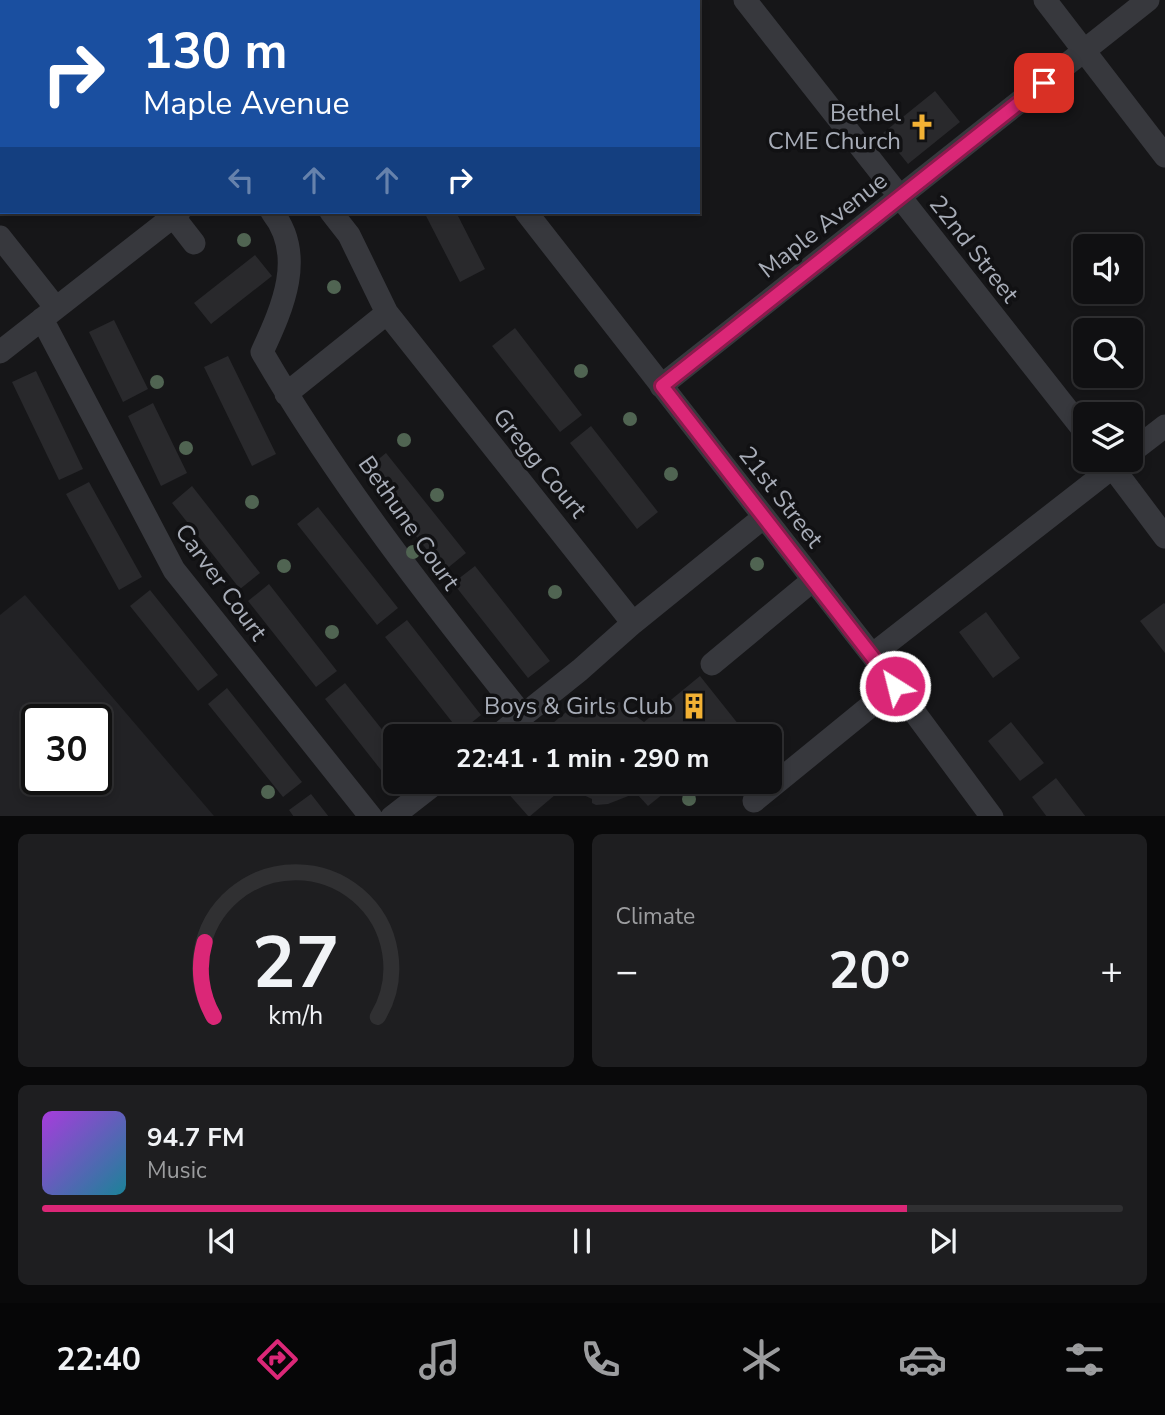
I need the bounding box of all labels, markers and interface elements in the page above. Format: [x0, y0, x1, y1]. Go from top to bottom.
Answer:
text: 130 m [143, 18, 287, 85]
icon: right [28, 28, 119, 119]
pin [1014, 53, 1074, 113]
icon: arrive [1025, 64, 1063, 102]
text: Maple Avenue [143, 82, 349, 125]
place label: Bethel CME Church [768, 97, 901, 157]
church icon: Bethel CME Church [907, 112, 937, 142]
icon: left [222, 161, 260, 199]
icon: ahead [295, 161, 333, 199]
icon: ahead [368, 161, 406, 199]
icon: right [441, 161, 479, 199]
street label: Maple Avenue [752, 165, 894, 285]
street label: 22nd Street [922, 189, 1026, 310]
map controls [1073, 234, 1143, 472]
button: sound [1073, 234, 1143, 304]
button: search [1073, 318, 1143, 388]
street label: Gregg Court [486, 401, 595, 525]
button: layers [1073, 402, 1143, 472]
street label: 21st Street [731, 440, 831, 555]
street label: Bethune Court [351, 450, 467, 597]
street label: Carver Court [168, 517, 275, 647]
position arrow [858, 649, 932, 723]
place label: Boys & Girls Club [484, 690, 673, 722]
building icon: Boys & Girls Club [679, 691, 709, 721]
speed limit sign: 30 [21, 704, 112, 795]
text: 22:41 · 1 min · 290 m [456, 741, 709, 776]
text: Climate [616, 901, 695, 932]
text: 27 [252, 913, 339, 1013]
text: 20° [828, 935, 910, 1006]
text: − [616, 946, 638, 997]
text: + [1100, 946, 1123, 997]
text: km/h [268, 998, 323, 1032]
text: 94.7 FM [147, 1120, 244, 1155]
text: Music [147, 1155, 207, 1186]
icon: previous [203, 1222, 241, 1260]
icon: pause [563, 1222, 601, 1260]
icon: next [924, 1222, 962, 1260]
icon: directions [253, 1335, 302, 1384]
icon: music [415, 1335, 464, 1384]
icon: phone [576, 1335, 625, 1384]
icon: climate [737, 1335, 786, 1384]
icon: car [898, 1335, 947, 1384]
icon: filters [1060, 1335, 1109, 1384]
text: 22:40 [56, 1338, 141, 1381]

